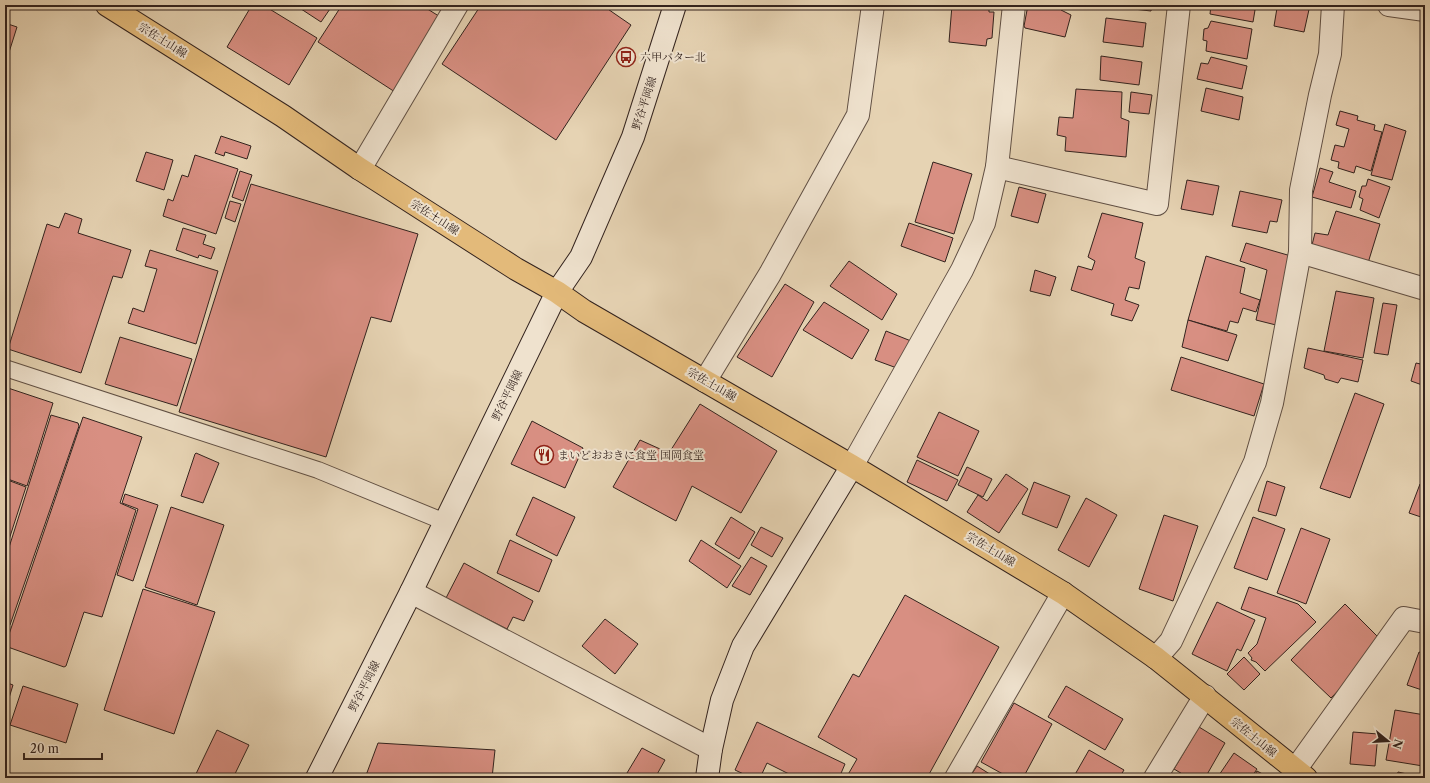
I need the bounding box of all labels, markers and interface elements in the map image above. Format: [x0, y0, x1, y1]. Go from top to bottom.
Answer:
street label: 宗佐土山線 [136, 19, 190, 61]
bus stop icon: 六甲バター北 [615, 46, 637, 68]
place label: 六甲バター北 [640, 50, 706, 64]
street label: 野谷平岡線 [629, 75, 659, 131]
street label: 宗佐土山線 [408, 196, 462, 238]
street label: 宗佐土山線 [685, 364, 739, 404]
street label: 野谷平岡線 [489, 367, 525, 423]
restaurant icon: まいどおおきに食堂 国岡食堂 [533, 444, 555, 466]
place label: まいどおおきに食堂 国岡食堂 [558, 448, 704, 462]
street label: 宗佐土山線 [964, 529, 1018, 569]
street label: 野谷平岡線 [345, 658, 383, 714]
street label: 宗佐土山線 [1228, 714, 1280, 760]
north arrow [1368, 721, 1408, 761]
scale bar [24, 735, 102, 761]
text: N [1389, 737, 1406, 751]
text: 20 m [30, 741, 59, 756]

